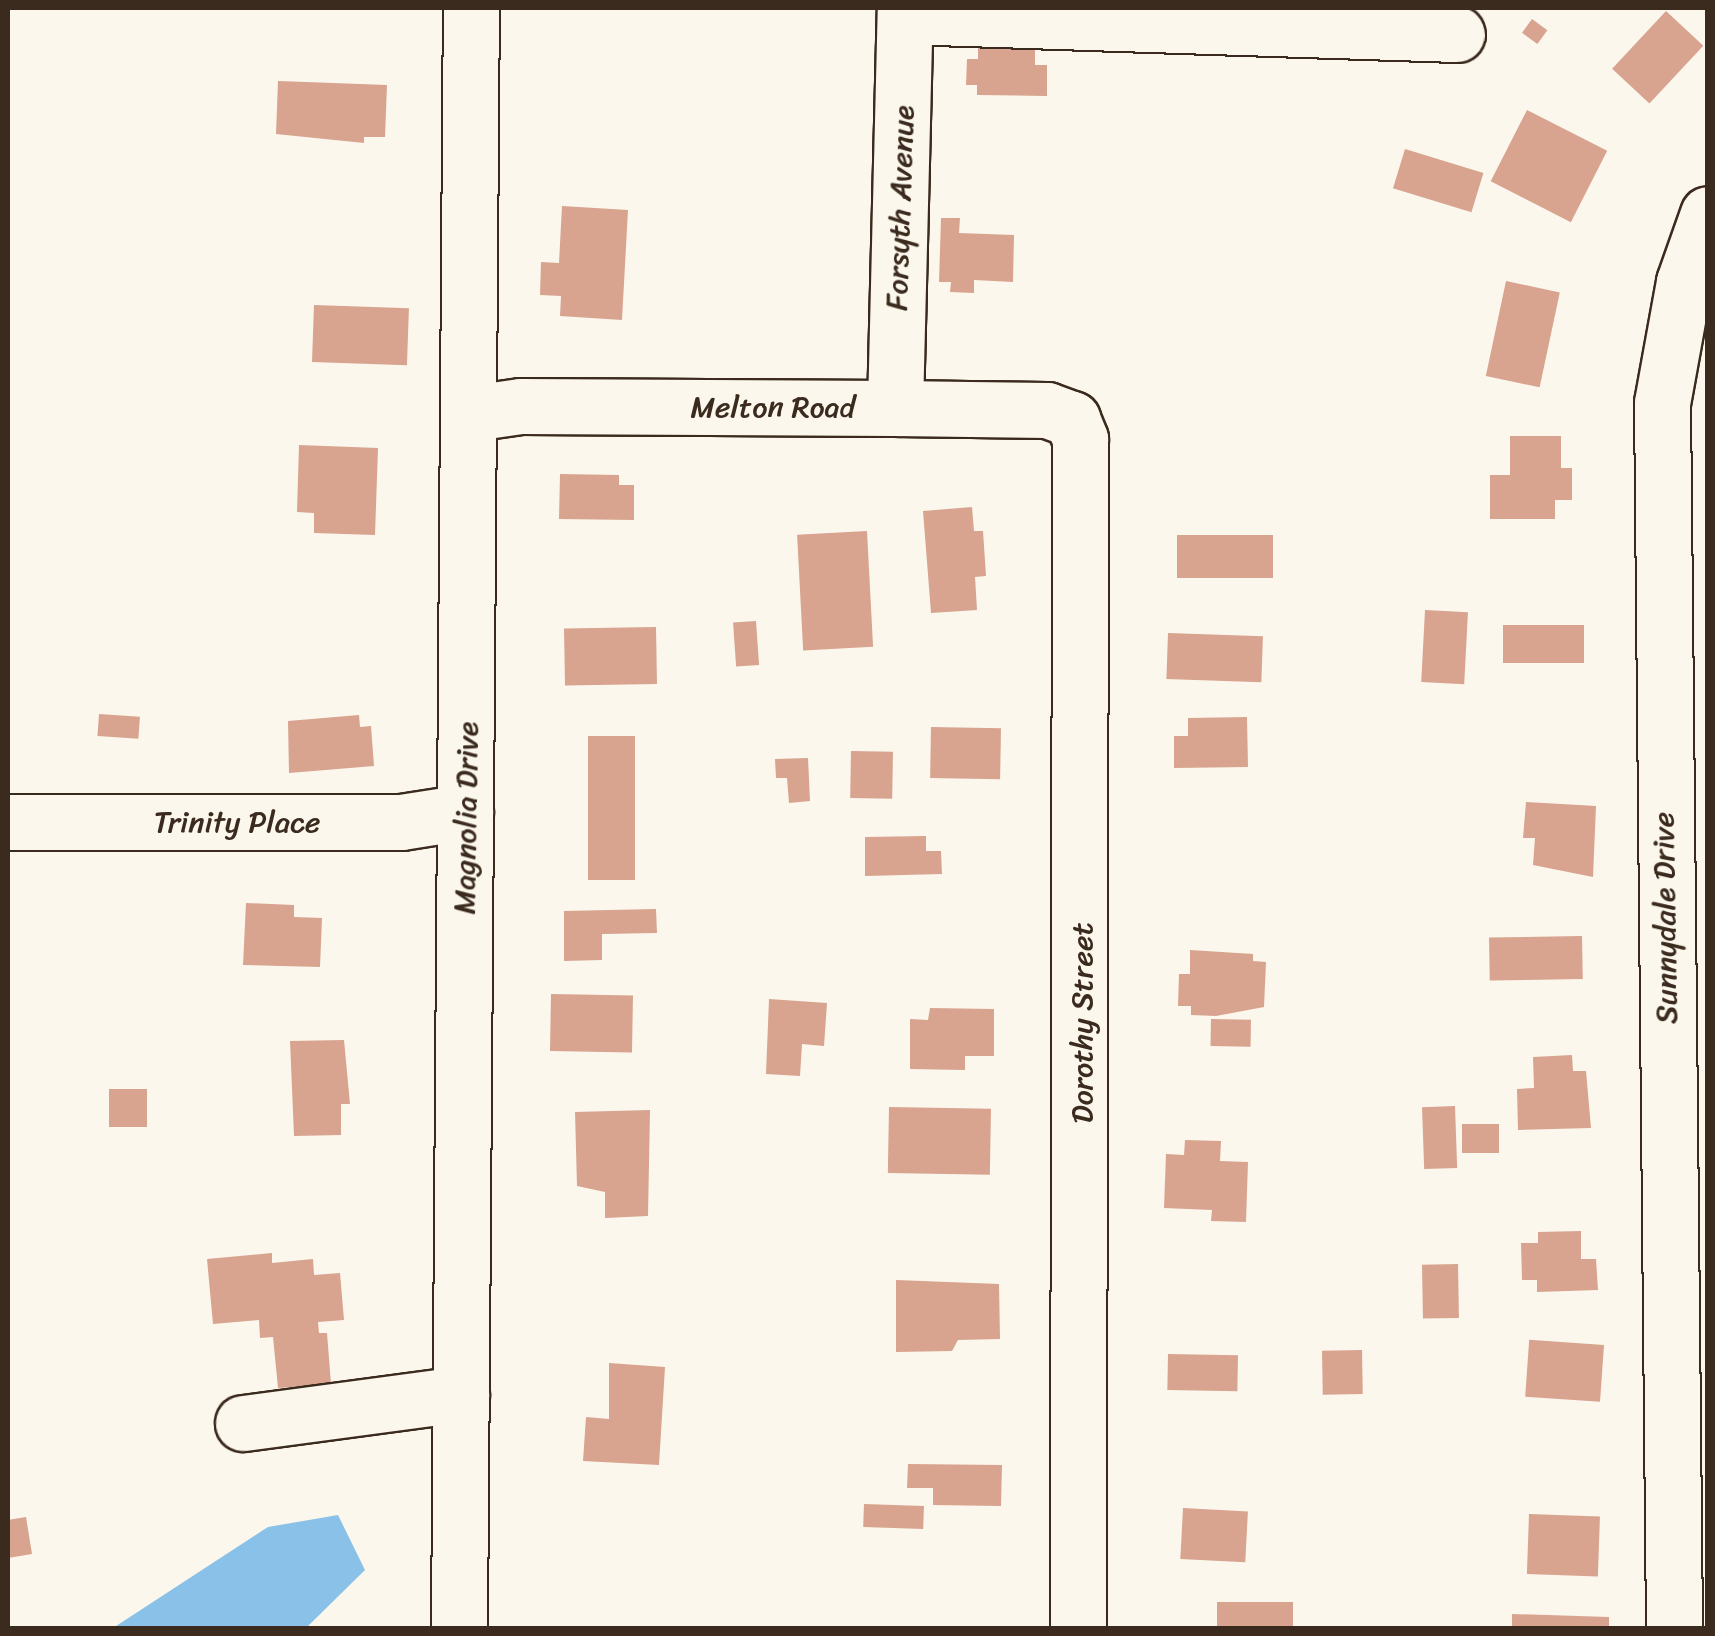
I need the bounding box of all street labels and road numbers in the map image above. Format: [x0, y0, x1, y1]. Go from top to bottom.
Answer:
street label: Forsyth Avenue [878, 105, 922, 311]
street label: Melton Road [690, 389, 856, 425]
street label: Magnolia Drive [446, 721, 486, 915]
street label: Trinity Place [154, 804, 320, 840]
street label: Sunnydale Drive [1645, 812, 1685, 1024]
street label: Dorothy Street [1064, 923, 1100, 1123]

